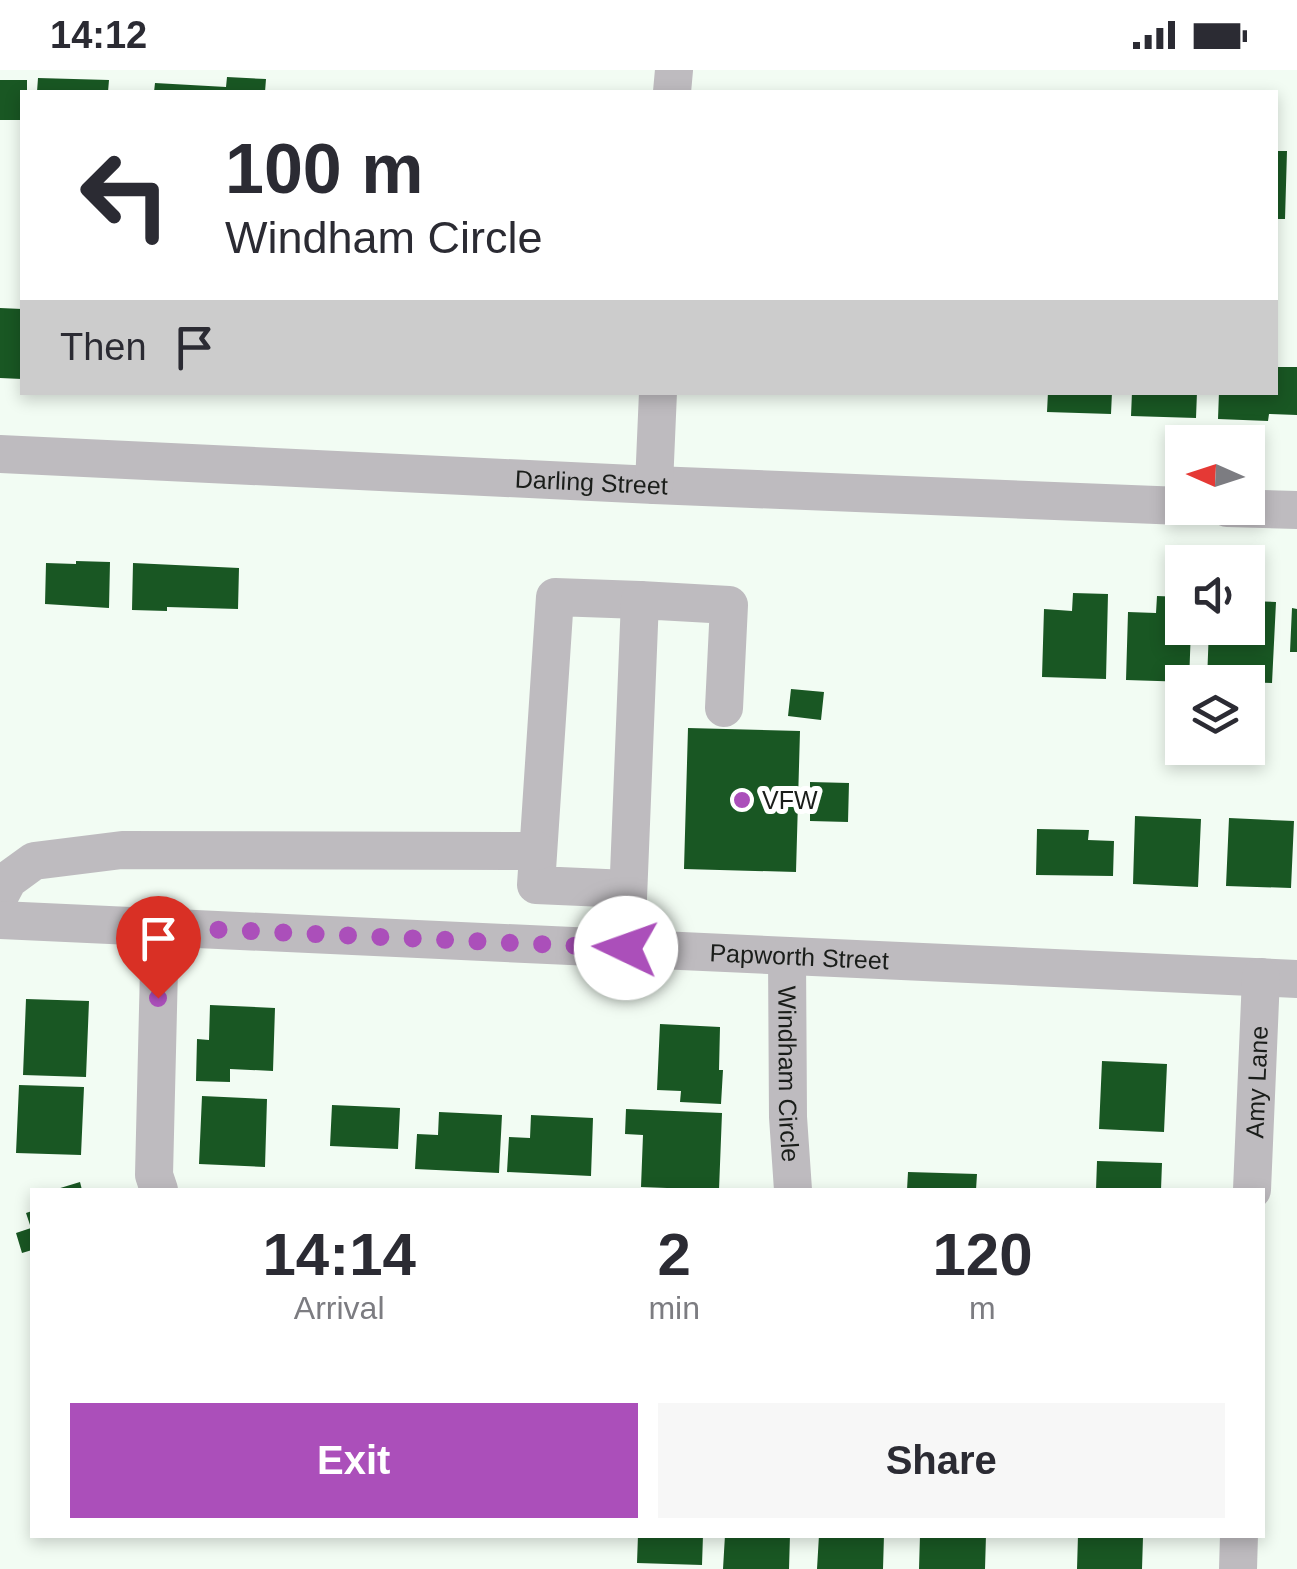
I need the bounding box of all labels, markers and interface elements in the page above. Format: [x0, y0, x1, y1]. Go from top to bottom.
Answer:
text: 14:12 [50, 14, 147, 56]
icon: left [60, 130, 190, 260]
text: 100 m [225, 130, 423, 208]
text: Windham Circle [225, 212, 543, 263]
icon: arrive [167, 320, 222, 375]
text: Then [60, 326, 147, 368]
north arrow [1165, 425, 1265, 525]
map controls [1165, 425, 1265, 765]
street label: Darling Street [514, 464, 668, 500]
button: sound [1165, 545, 1265, 645]
button: layers [1165, 665, 1265, 765]
place label: VFW [762, 786, 818, 814]
marker: VFW [731, 789, 753, 811]
pin [116, 896, 201, 999]
position arrow [574, 896, 678, 1000]
icon: arrive [131, 911, 186, 966]
street label: Papworth Street [709, 938, 889, 974]
street label: Windham Circle [773, 986, 805, 1163]
street label: Amy Lane [1240, 1025, 1273, 1139]
text: 14:14 [262, 1221, 416, 1288]
text: 2 [657, 1221, 691, 1288]
text: 120 [932, 1221, 1033, 1288]
text: Arrival [294, 1290, 385, 1326]
text: min [648, 1290, 700, 1326]
text: m [969, 1290, 996, 1326]
button: Exit [70, 1403, 638, 1518]
button: Share [658, 1403, 1225, 1518]

